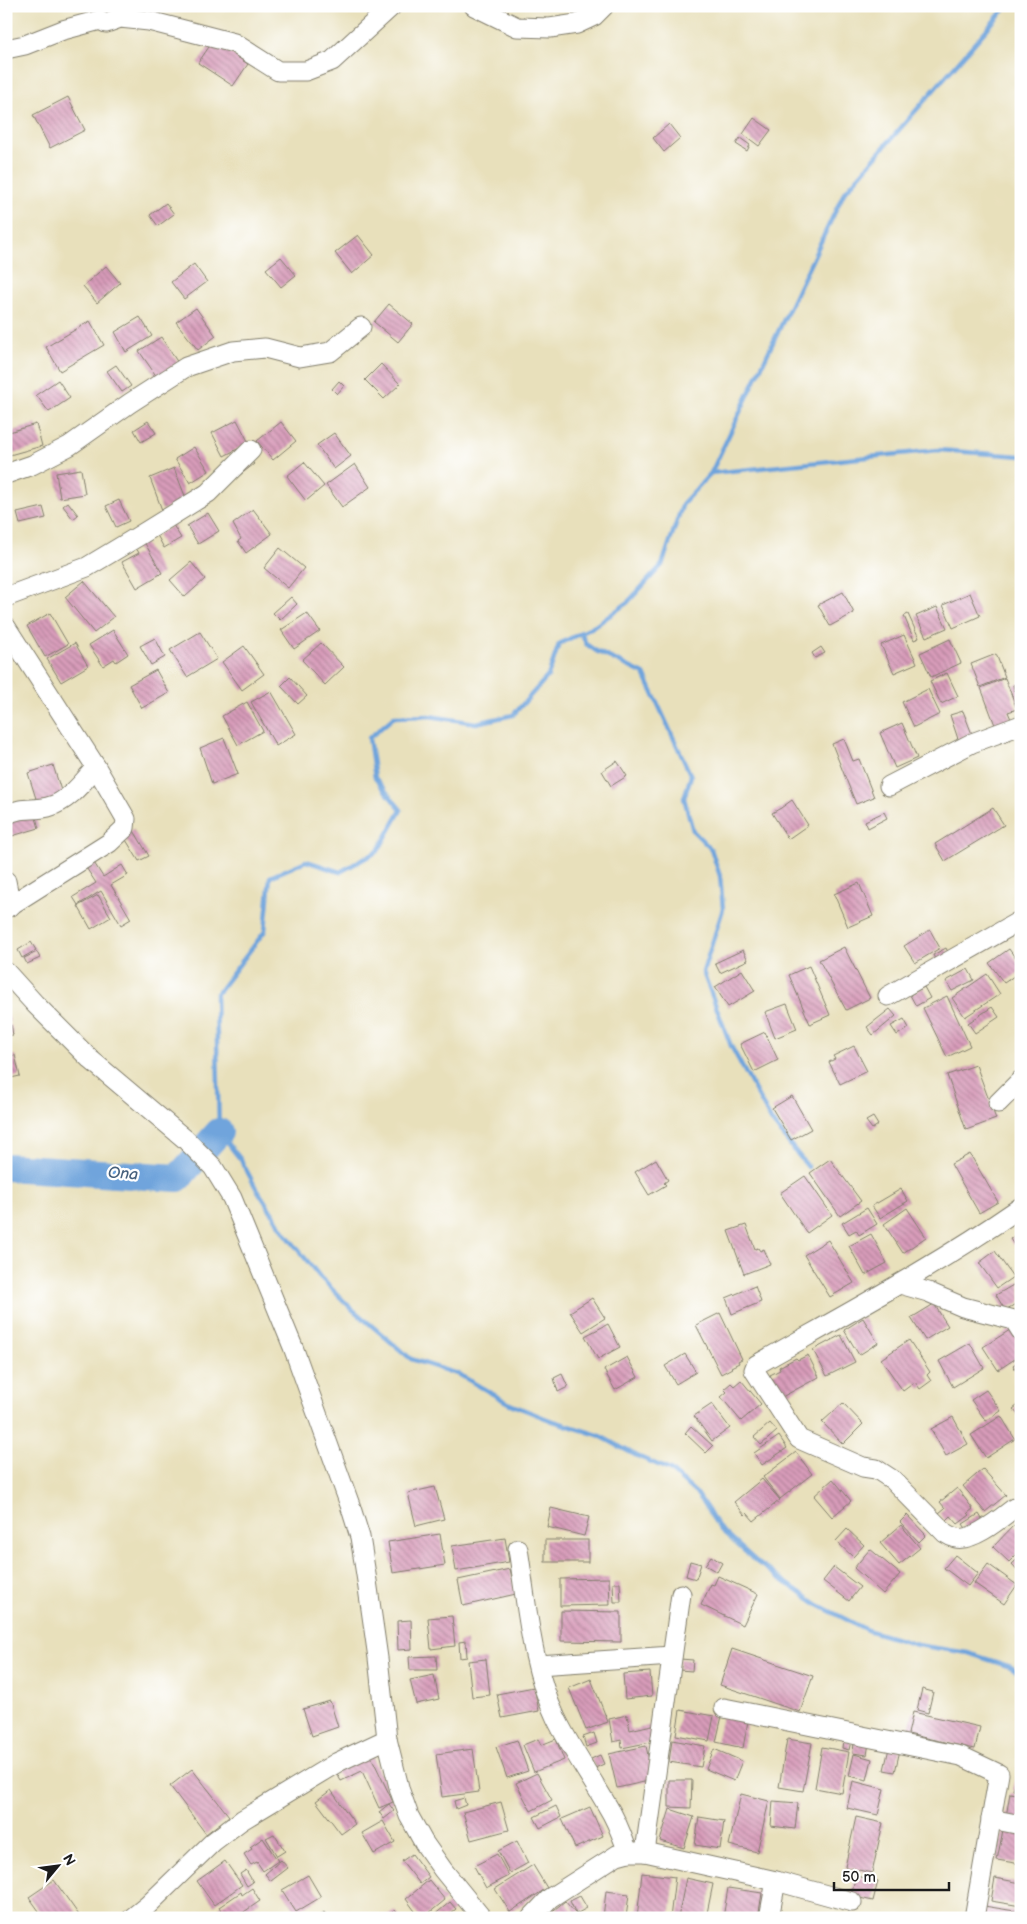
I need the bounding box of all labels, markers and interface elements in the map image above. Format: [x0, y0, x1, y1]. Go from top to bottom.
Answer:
water label: Ona [107, 1163, 139, 1185]
north arrow [32, 1842, 82, 1892]
text: N [59, 1851, 79, 1869]
scale bar [834, 1859, 950, 1891]
text: 50 m [842, 1868, 876, 1887]

